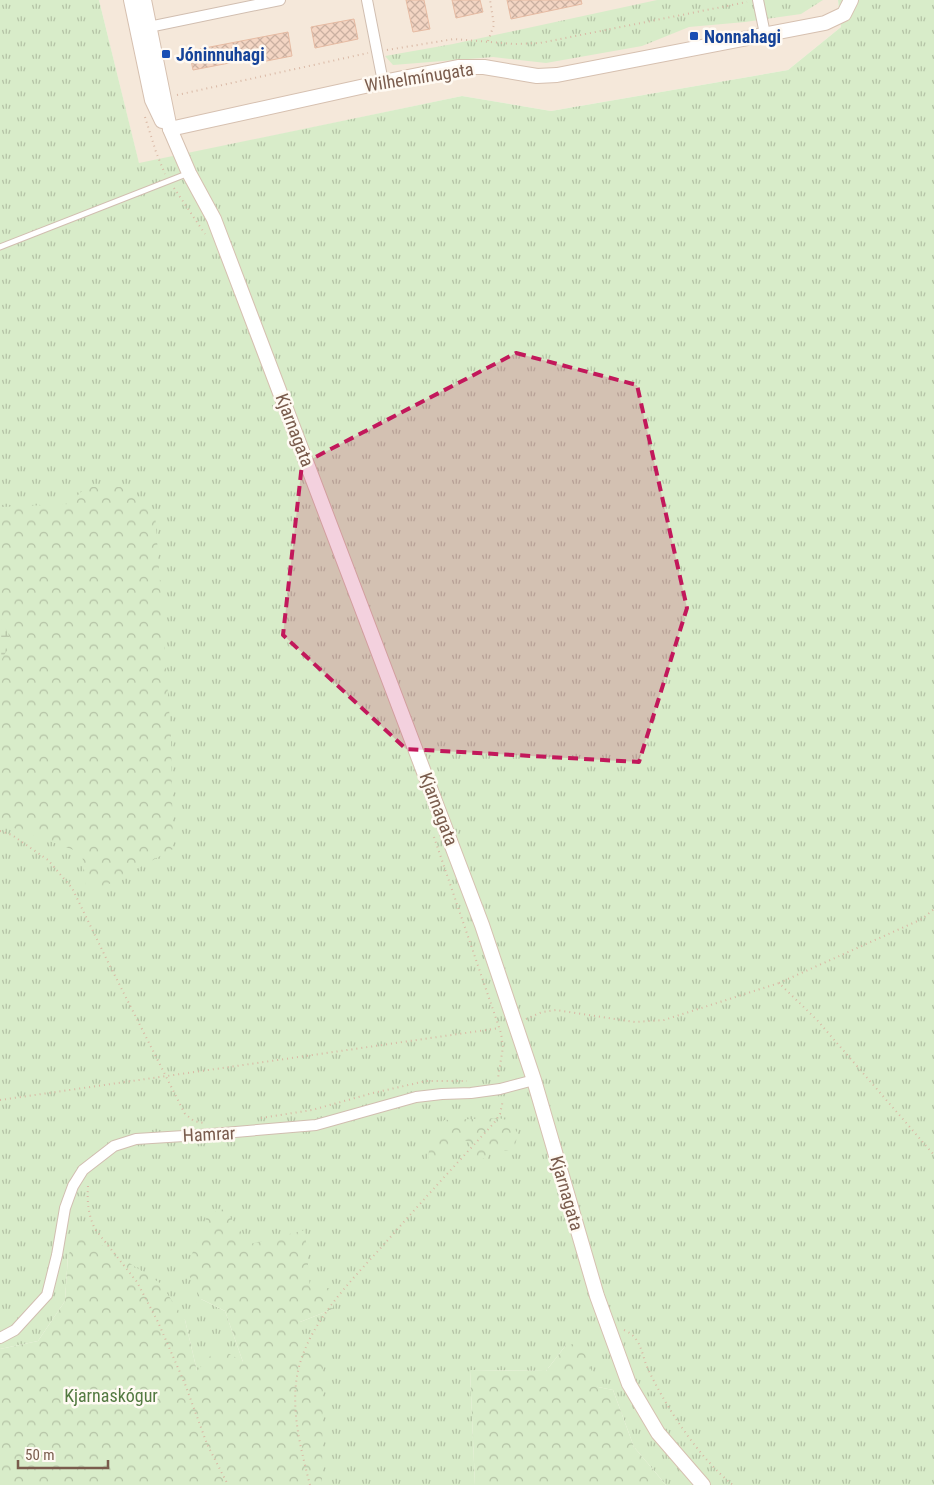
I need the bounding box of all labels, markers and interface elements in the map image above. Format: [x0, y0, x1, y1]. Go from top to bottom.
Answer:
place label: Nonnahagi [704, 26, 781, 47]
marker: Nonnahagi [688, 30, 700, 42]
place label: Jóninnuhagi [176, 44, 265, 65]
marker: Jóninnuhagi [160, 48, 172, 60]
street label: Wilhelmínugata [363, 58, 475, 96]
street label: Kjarnagata [271, 390, 319, 470]
street label: Kjarnagata [415, 769, 463, 849]
street label: Hamrar [182, 1122, 236, 1146]
street label: Kjarnagata [546, 1153, 588, 1233]
park label: Kjarnaskógur [64, 1385, 158, 1406]
scale bar [18, 1438, 108, 1470]
text: 50 m [25, 1446, 55, 1464]

